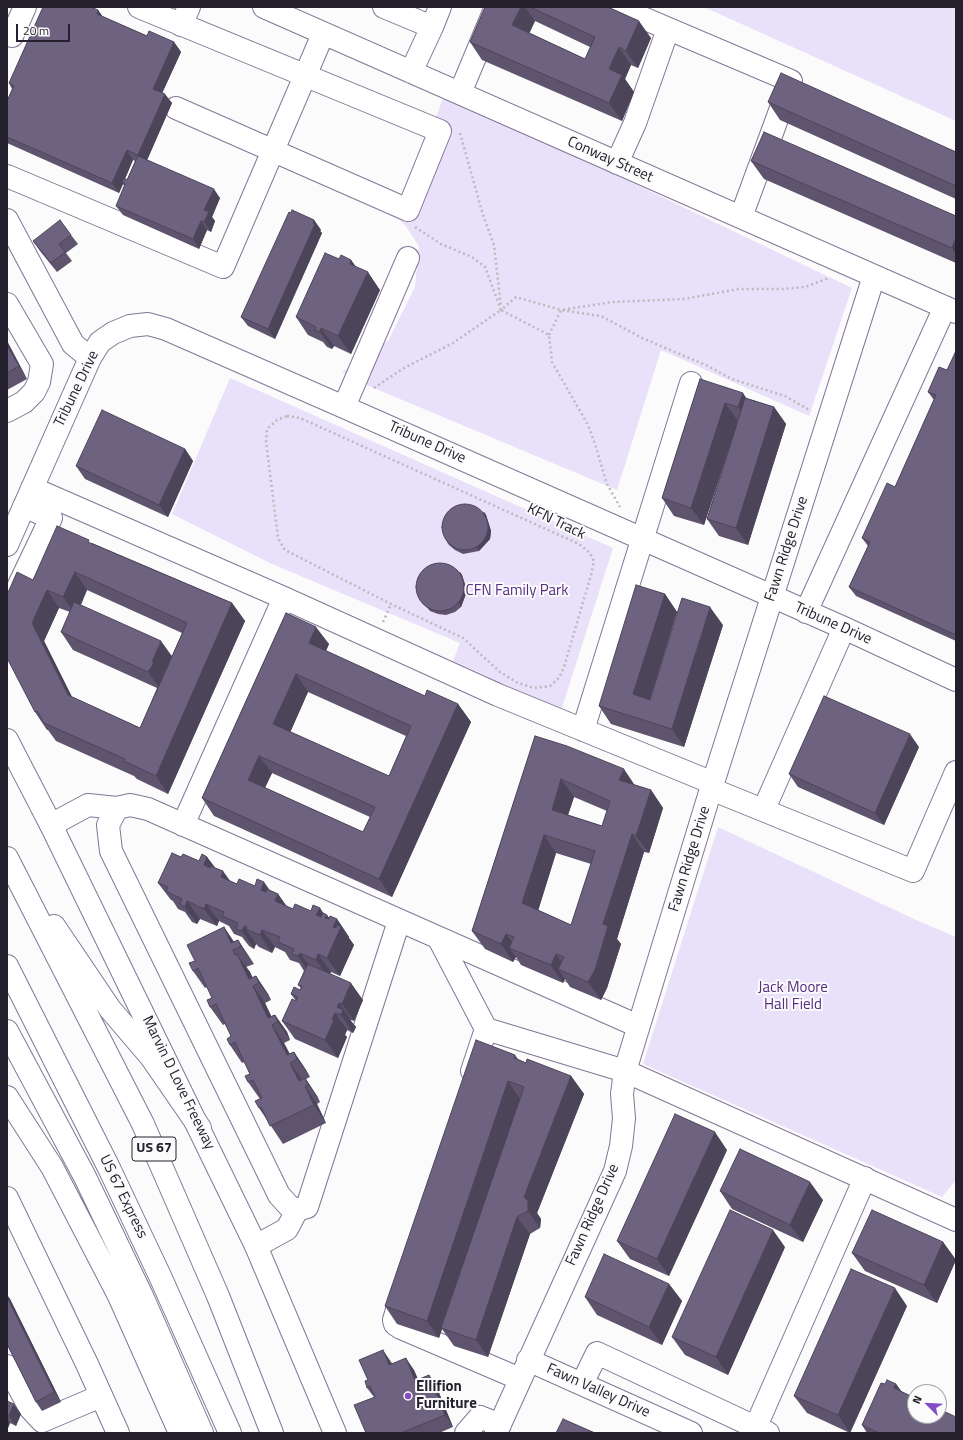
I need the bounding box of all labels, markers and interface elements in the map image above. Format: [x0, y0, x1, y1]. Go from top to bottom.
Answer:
scale bar [18, 16, 72, 42]
text: 20 m [23, 21, 49, 40]
street label: Conway Street [564, 133, 656, 187]
street label: Tribune Drive [51, 348, 103, 430]
street label: Tribune Drive [386, 418, 468, 468]
street label: Fawn Ridge Drive [762, 494, 812, 604]
street label: KFN Track [524, 500, 588, 544]
park label: CFN Family Park [466, 582, 568, 600]
street label: Tribune Drive [792, 599, 874, 649]
street label: Fawn Ridge Drive [665, 804, 715, 914]
park label: Jack Moore Hall Field [758, 979, 828, 1014]
street label: Marvin D Love Freeway [138, 1013, 218, 1153]
road number: US 67 [132, 1137, 176, 1161]
street label: US 67 Express [95, 1152, 151, 1242]
street label: Fawn Ridge Drive [563, 1161, 623, 1269]
street label: Fawn Valley Drive [544, 1360, 652, 1422]
place label: Ellifion Furniture [416, 1378, 477, 1413]
north arrow [907, 1384, 947, 1424]
marker: Ellifion Furniture [403, 1391, 413, 1401]
text: N [908, 1393, 926, 1406]

